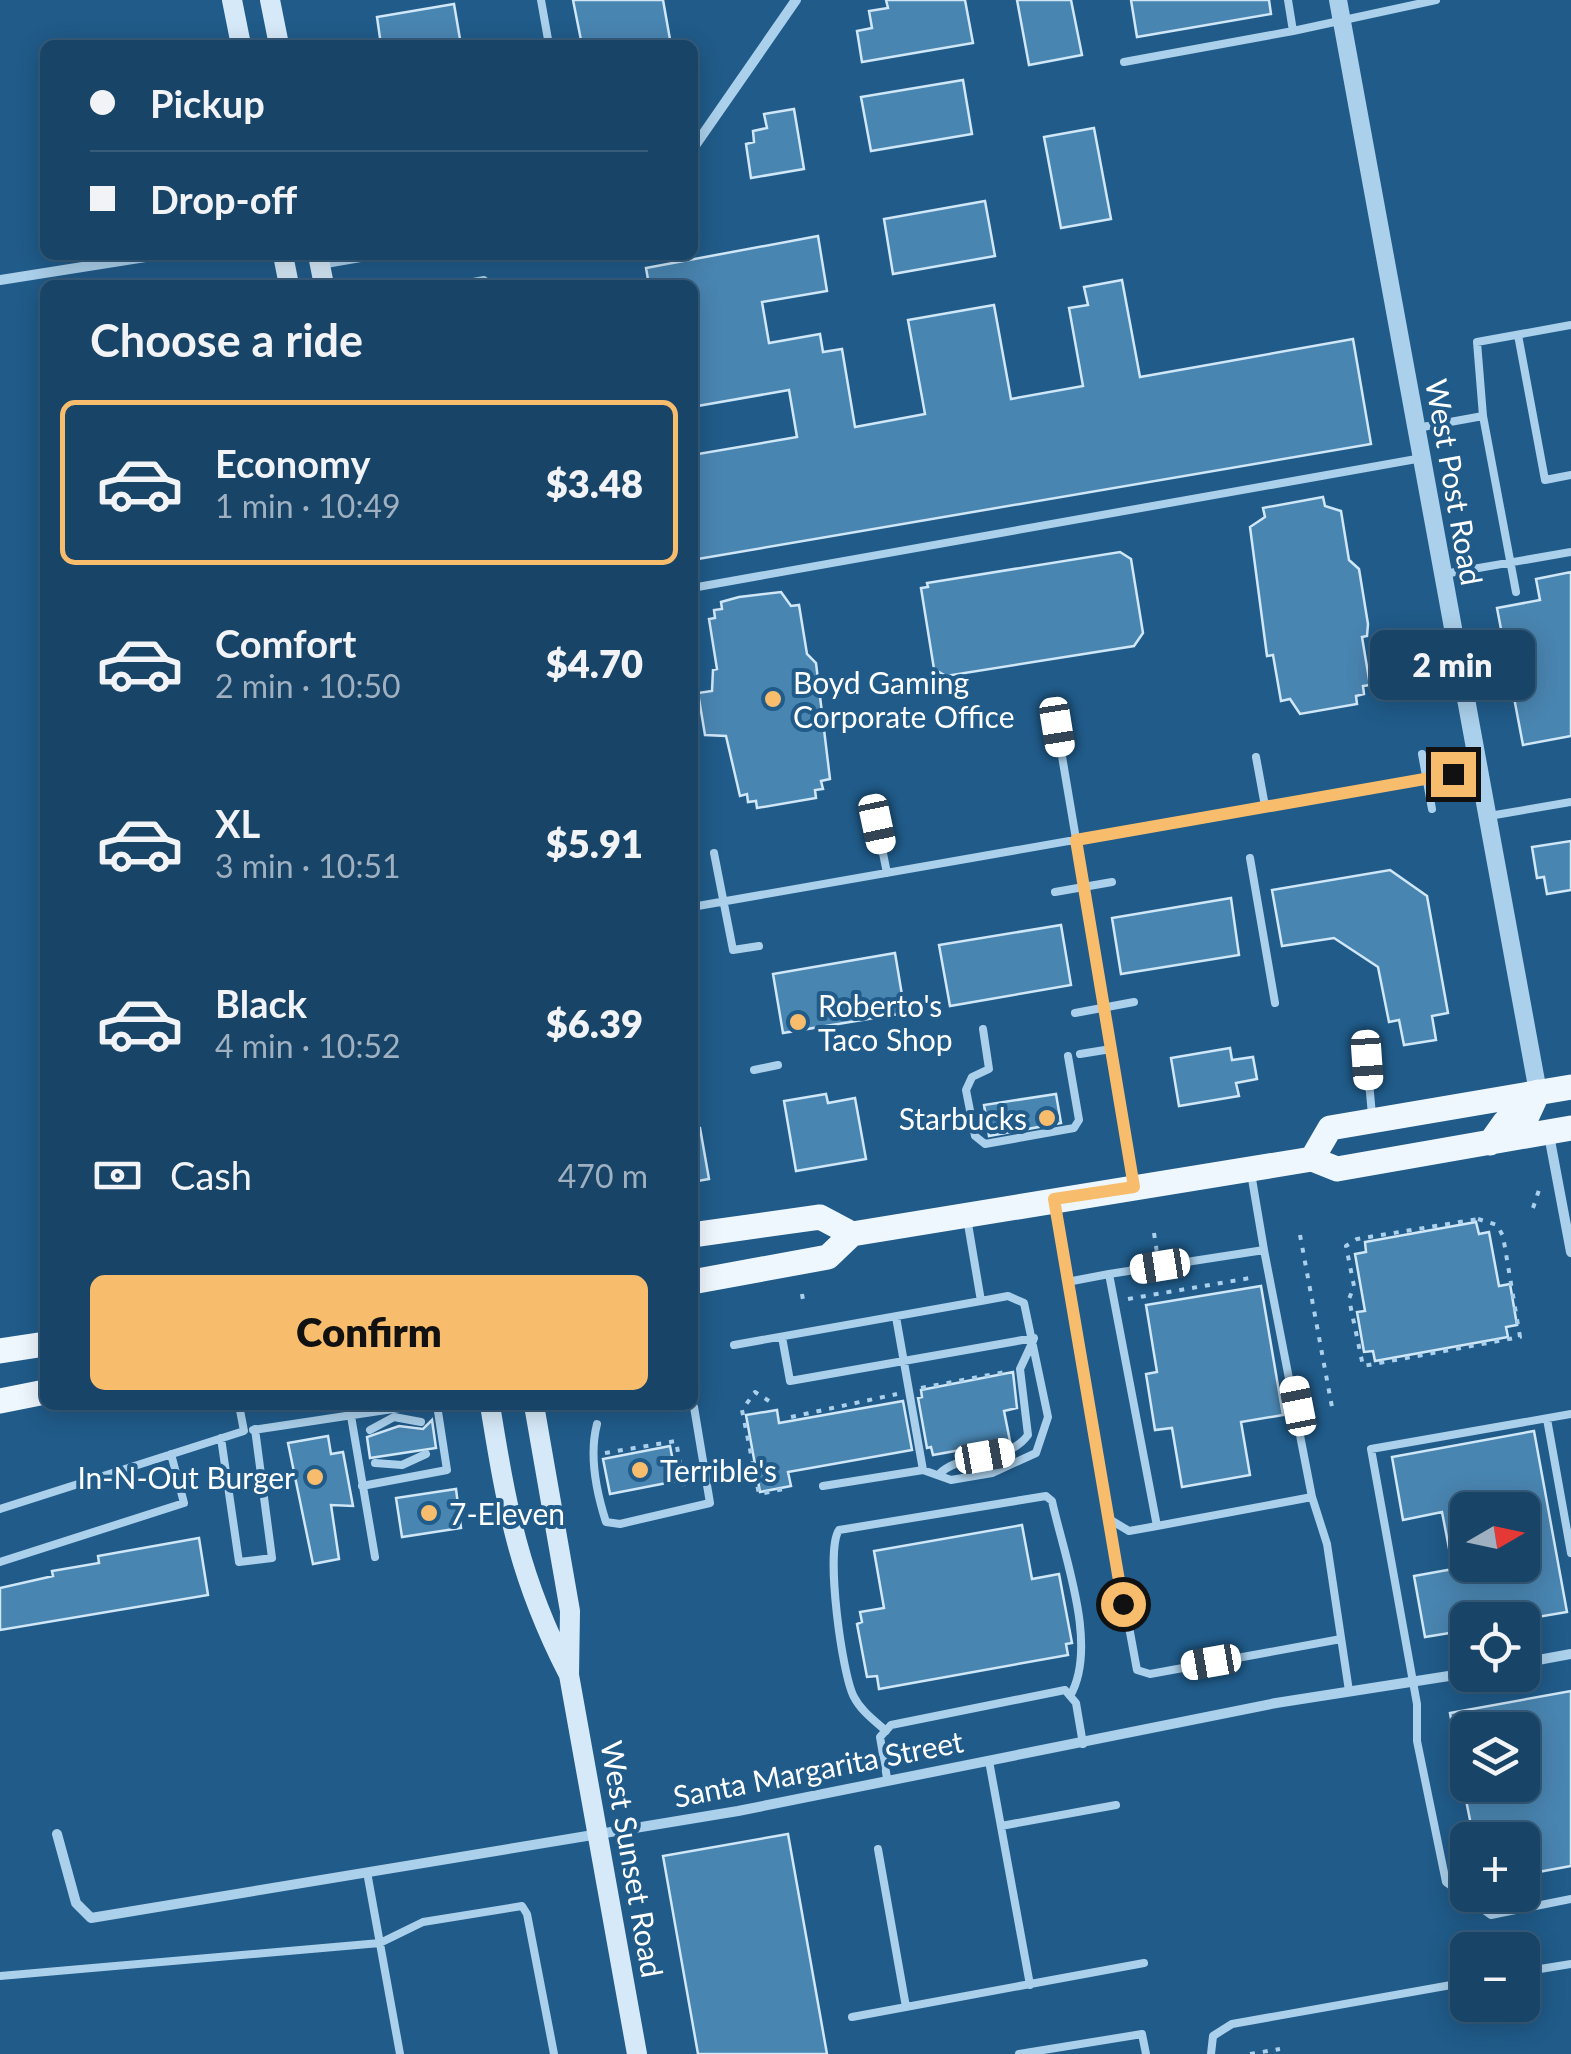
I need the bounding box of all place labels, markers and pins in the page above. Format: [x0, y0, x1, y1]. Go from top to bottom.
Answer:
place label: Boyd Gaming Corporate Office [793, 664, 1015, 734]
marker: Boyd Gaming Corporate Office [762, 688, 784, 710]
place label: Roberto's Taco Shop [818, 987, 953, 1057]
marker: Roberto's Taco Shop [787, 1011, 809, 1033]
place label: Starbucks [899, 1100, 1027, 1136]
marker: Starbucks [1036, 1107, 1058, 1129]
place label: Terrible's [660, 1452, 777, 1488]
place label: In-N-Out Burger [77, 1459, 295, 1495]
marker: Terrible's [629, 1459, 651, 1481]
marker: In-N-Out Burger [304, 1466, 326, 1488]
place label: 7-Eleven [449, 1495, 565, 1531]
marker: 7-Eleven [418, 1502, 440, 1524]

